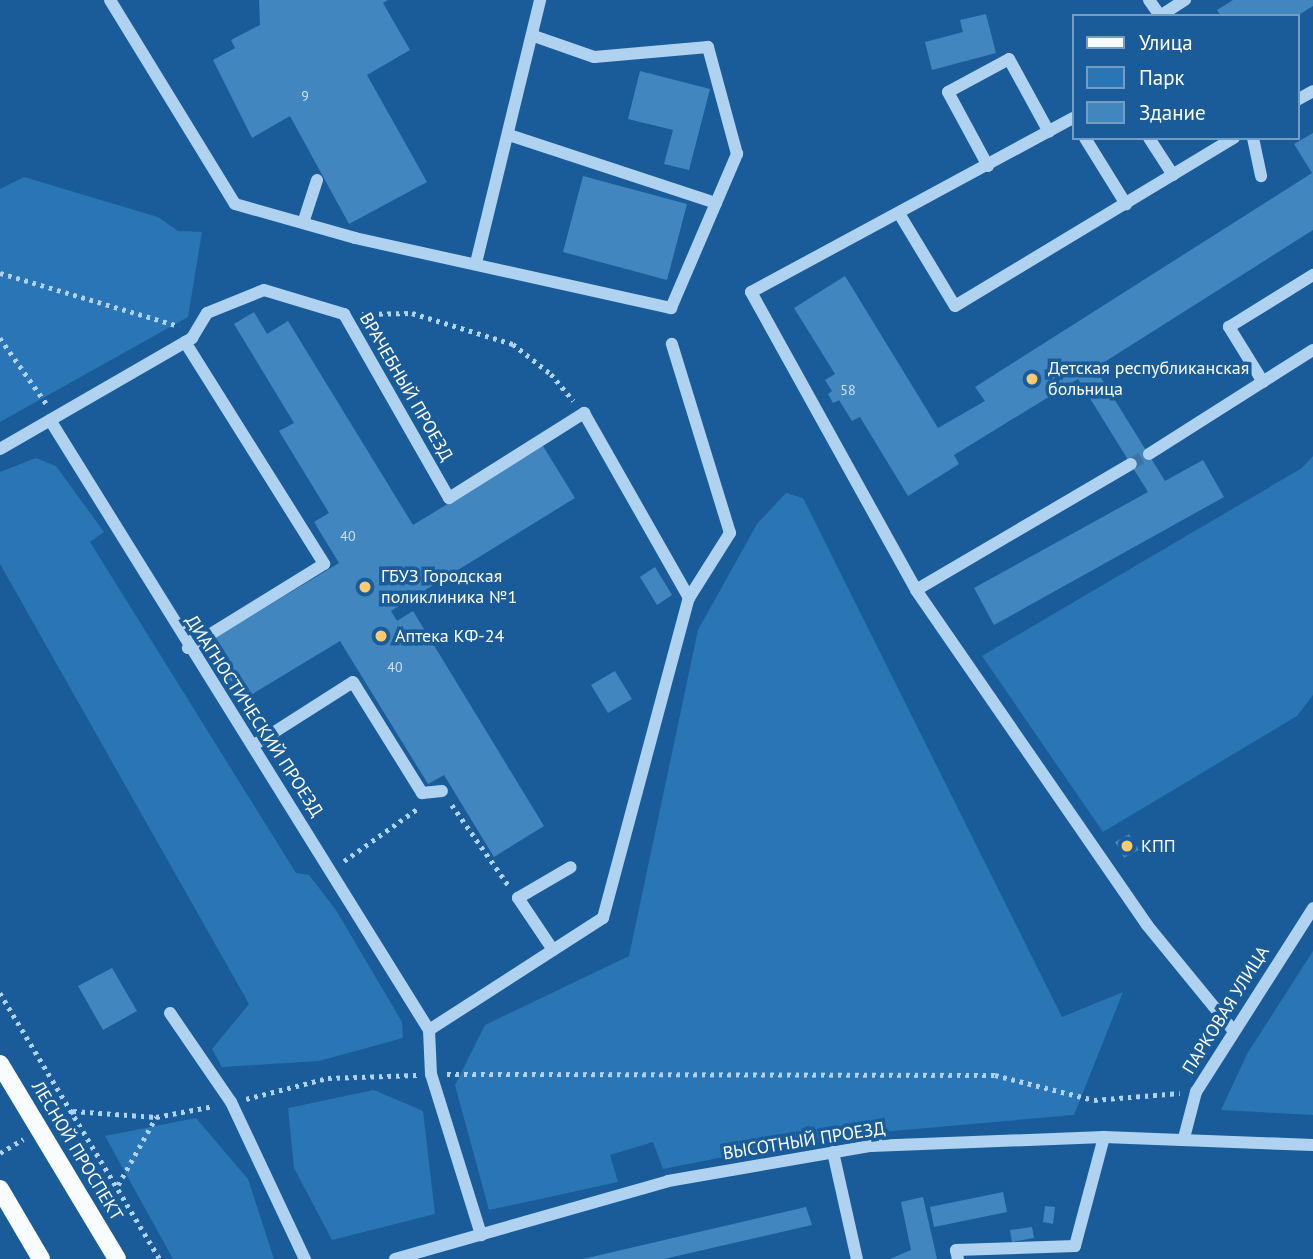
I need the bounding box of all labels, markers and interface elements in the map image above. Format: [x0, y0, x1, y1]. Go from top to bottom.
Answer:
legend [1072, 14, 1299, 140]
text: Улица [1139, 29, 1193, 56]
text: Парк [1139, 64, 1185, 91]
house number: 9 [301, 88, 309, 104]
text: Здание [1139, 99, 1206, 126]
street label: ВРАЧЕБНЫЙ ПРОЕЗД [355, 309, 457, 465]
place label: Детская республиканская больница [1048, 358, 1249, 400]
marker: Детская республиканская больница [1022, 369, 1042, 389]
house number: 58 [840, 382, 856, 398]
house number: 40 [340, 528, 356, 544]
place label: ГБУЗ Городская поликлиника №1 [381, 566, 517, 608]
marker: ГБУЗ Городская поликлиника №1 [355, 577, 375, 597]
street label: ДИАГНОСТИЧЕСКИЙ ПРОЕЗД [181, 611, 327, 821]
place label: Аптека КФ-24 [395, 625, 504, 647]
marker: Аптека КФ-24 [373, 628, 389, 644]
house number: 40 [387, 659, 403, 675]
place label: КПП [1141, 835, 1176, 857]
marker: КПП [1119, 838, 1135, 854]
street label: ПАРКОВАЯ УЛИЦА [1178, 942, 1274, 1078]
street label: ЛЕСНОЙ ПРОСПЕКТ [27, 1077, 127, 1225]
street label: ВЫСОТНЫЙ ПРОЕЗД [721, 1118, 887, 1164]

